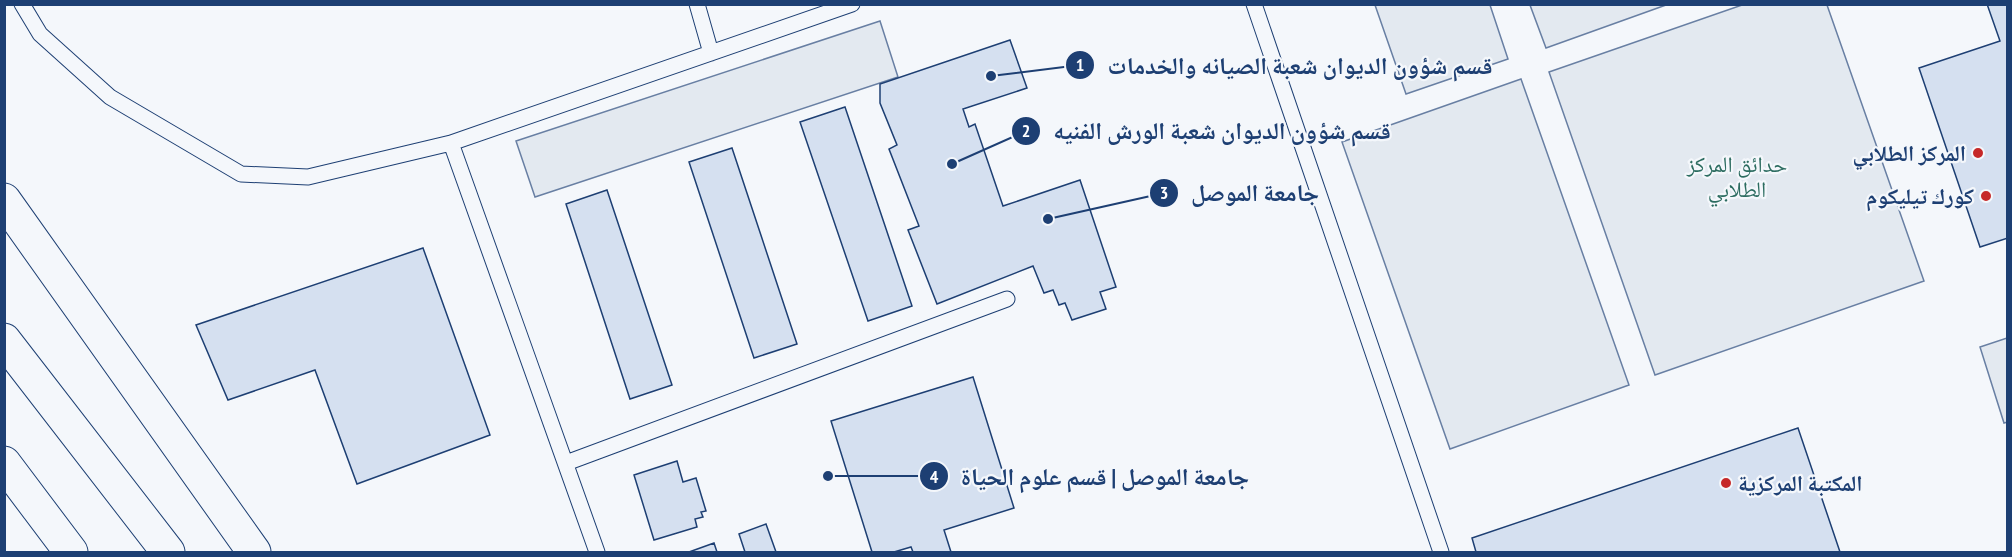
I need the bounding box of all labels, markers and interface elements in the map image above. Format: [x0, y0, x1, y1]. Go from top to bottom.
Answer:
callout: قسم شؤون الديوان شعبة الصيانه والخدمات [1065, 44, 1504, 86]
text: قسم شؤون الديوان شعبة الصيانه والخدمات [1107, 50, 1493, 82]
text: 1 [1076, 53, 1084, 76]
callout: قسم شؤون الديوان شعبة الورش الفنيه [1011, 110, 1402, 152]
text: قسم شؤون الديوان شعبة الورش الفنيه [1053, 115, 1391, 147]
text: 2 [1022, 119, 1030, 142]
place label: المركز الطلابي [1853, 139, 1966, 170]
marker: المركز الطلابي [1971, 146, 1985, 160]
park label: حدائق المركز الطلابي [1686, 150, 1787, 207]
callout: جامعة الموصل [1149, 172, 1331, 214]
text: جامعة الموصل [1191, 177, 1319, 208]
text: 3 [1160, 181, 1168, 204]
place label: كورك تيليكوم [1866, 182, 1974, 212]
marker: كورك تيليكوم [1979, 189, 1993, 203]
callout: جامعة الموصل | قسم علوم الحياة [919, 455, 1261, 497]
text: جامعة الموصل | قسم علوم الحياة [961, 461, 1249, 494]
text: 4 [930, 465, 939, 488]
place label: المكتبة المركزية [1738, 469, 1863, 497]
marker: المكتبة المركزية [1719, 476, 1733, 490]

